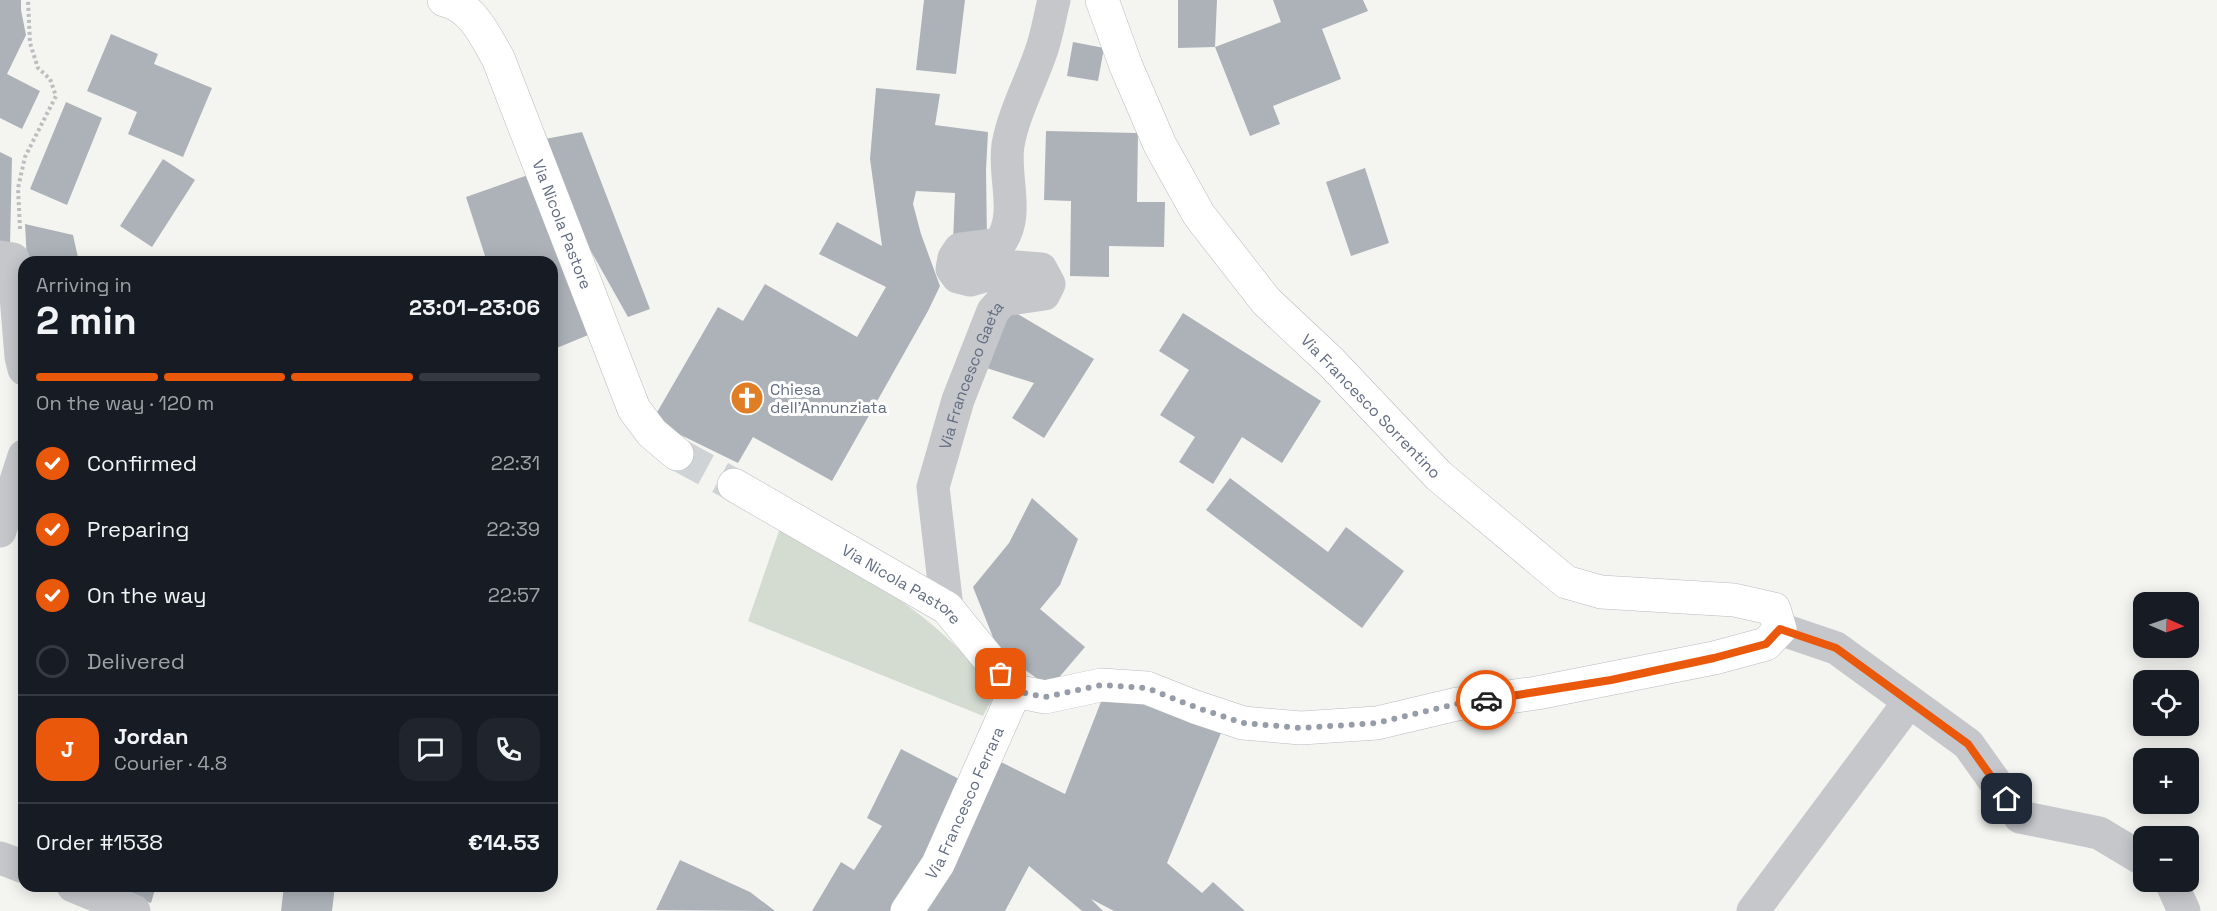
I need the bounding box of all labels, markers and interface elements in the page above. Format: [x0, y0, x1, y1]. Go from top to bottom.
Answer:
street label: Via Nicola Pastore [527, 156, 597, 292]
text: Arriving in [36, 272, 132, 298]
text: 23:01–23:06 [409, 293, 540, 321]
text: 2 min [36, 296, 137, 345]
street label: Via Francesco Gaeta [934, 297, 1008, 452]
street label: Via Francesco Sorrentino [1296, 330, 1445, 483]
place label: Chiesa dell'Annunziata [770, 379, 887, 418]
church icon: Chiesa dell'Annunziata [729, 380, 765, 416]
text: On the way · 120 m [36, 390, 214, 416]
icon: check [36, 447, 69, 480]
text: Confirmed [87, 449, 197, 477]
text: 22:31 [491, 450, 540, 476]
icon: check [36, 513, 69, 546]
text: Preparing [87, 515, 189, 543]
text: 22:39 [487, 516, 540, 542]
street label: Via Nicola Pastore [838, 539, 966, 629]
icon: check [36, 579, 69, 612]
text: On the way [87, 581, 206, 609]
text: 22:57 [488, 582, 540, 608]
north arrow [2133, 592, 2199, 658]
map controls [2133, 592, 2199, 892]
text: Delivered [87, 647, 185, 675]
pin [975, 648, 1026, 699]
icon: bag [984, 657, 1017, 690]
courier [1456, 670, 1516, 730]
button: locate [2133, 670, 2199, 736]
icon: car [1470, 684, 1503, 717]
button: chat [399, 718, 462, 781]
button: phone [477, 718, 540, 781]
text: Jordan [114, 722, 189, 750]
street label: Via Francesco Ferrara [921, 723, 1009, 884]
text: J [61, 735, 74, 763]
button: + [2133, 748, 2199, 814]
text: Courier · 4.8 [114, 750, 227, 776]
pin [1981, 773, 2032, 824]
icon: home [1990, 782, 2023, 815]
button: − [2133, 826, 2199, 892]
text: Order #1538 [36, 828, 163, 856]
text: €14.53 [468, 828, 540, 856]

